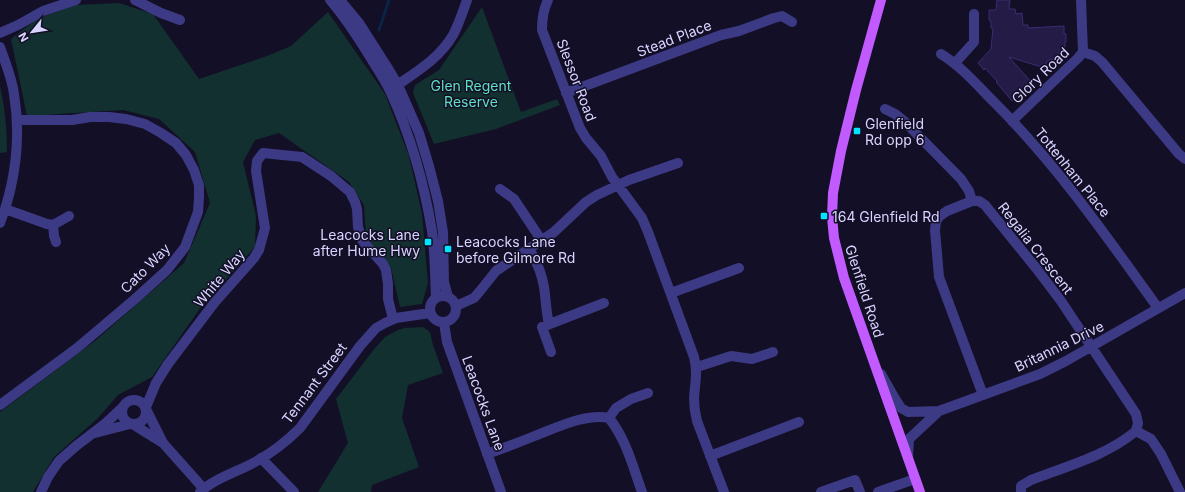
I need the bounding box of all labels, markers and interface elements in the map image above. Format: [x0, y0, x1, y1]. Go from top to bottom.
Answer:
north arrow [12, 12, 52, 52]
street label: Stead Place [634, 16, 714, 60]
text: N [15, 30, 31, 44]
street label: Slessor Road [554, 36, 600, 124]
street label: Glory Road [1008, 43, 1072, 107]
park label: Glen Regent Reserve [431, 77, 512, 110]
place label: Glenfield Rd opp 6 [865, 115, 924, 148]
street label: Tottenham Place [1032, 124, 1114, 220]
marker: Glenfield Rd opp 6 [852, 126, 862, 136]
street label: Regalia Crescent [995, 199, 1077, 298]
place label: 164 Glenfield Rd [832, 208, 940, 225]
marker: 164 Glenfield Rd [819, 211, 829, 221]
place label: Leacocks Lane after Hume Hwy [313, 226, 420, 259]
place label: Leacocks Lane before Gilmore Rd [456, 233, 575, 266]
marker: Leacocks Lane after Hume Hwy [423, 237, 433, 247]
street label: Cato Way [117, 239, 174, 296]
street label: Glenfield Road [842, 242, 888, 340]
marker: Leacocks Lane before Gilmore Rd [443, 244, 453, 254]
street label: White Way [190, 245, 248, 311]
street label: Britannia Drive [1012, 317, 1106, 375]
street label: Tennant Street [278, 339, 350, 427]
street label: Leacocks Lane [459, 353, 509, 453]

